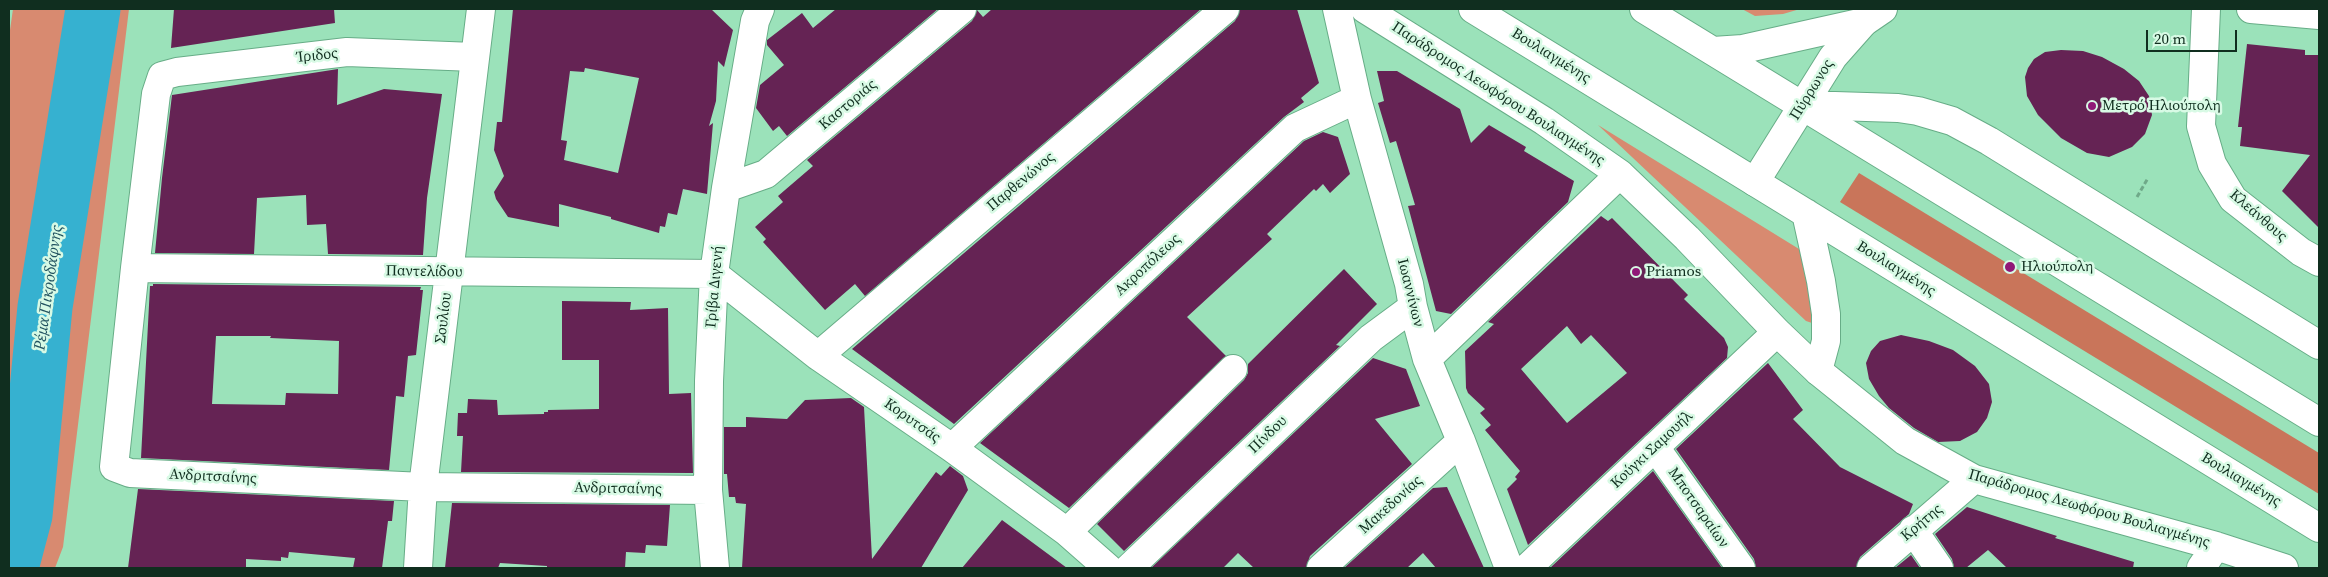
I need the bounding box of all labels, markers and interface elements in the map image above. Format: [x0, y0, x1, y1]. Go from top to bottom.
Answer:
street label: Παράδρομος Λεωφόρου Βουλιαγμένης [1388, 18, 1608, 170]
scale bar [2148, 20, 2239, 52]
street label: Βουλιαγμένης [1508, 25, 1594, 87]
text: 20 m [2154, 28, 2186, 49]
street label: Ίριδος [295, 45, 339, 67]
street label: Πύρρωνος [1786, 56, 1838, 124]
street label: Καστοριάς [816, 76, 880, 134]
place label: Μετρό Ηλιούπολη [2102, 97, 2221, 115]
marker: Μετρό Ηλιούπολη [2086, 100, 2098, 112]
street label: Παρθενώνος [984, 149, 1058, 215]
street label: Κλεάνθους [2226, 186, 2290, 246]
water label: Ρέμα Πικροδάφνης [31, 224, 67, 352]
street label: Ακροπόλεως [1112, 230, 1184, 300]
street label: Βουλιαγμένης [1853, 238, 1939, 300]
street label: Γρίβα Διγενή [702, 245, 728, 329]
street label: Ιωαννίνων [1393, 257, 1427, 329]
place label: Ηλιούπολη [2021, 258, 2093, 276]
marker: Ηλιούπολη [2003, 260, 2017, 274]
street label: Παντελίδου [385, 262, 463, 282]
place label: Priamos [1646, 263, 1701, 281]
marker: Priamos [1630, 266, 1642, 278]
street label: Σουλίου [432, 292, 456, 344]
street label: Κορυτσάς [880, 395, 944, 447]
street label: Κούγκι Σαμουήλ [1607, 408, 1697, 492]
street label: Πίνδου [1245, 412, 1291, 458]
street label: Βουλιαγμένης [2198, 449, 2284, 511]
street label: Μποτσαραίων [1664, 464, 1732, 552]
street label: Ανδριτσαίνης [169, 466, 257, 488]
street label: Παράδρομος Λεωφόρου Βουλιαγμένης [1966, 466, 2212, 552]
street label: Μακεδονίας [1356, 472, 1426, 538]
street label: Ανδριτσαίνης [574, 479, 662, 499]
street label: Κρήτης [1898, 500, 1946, 546]

